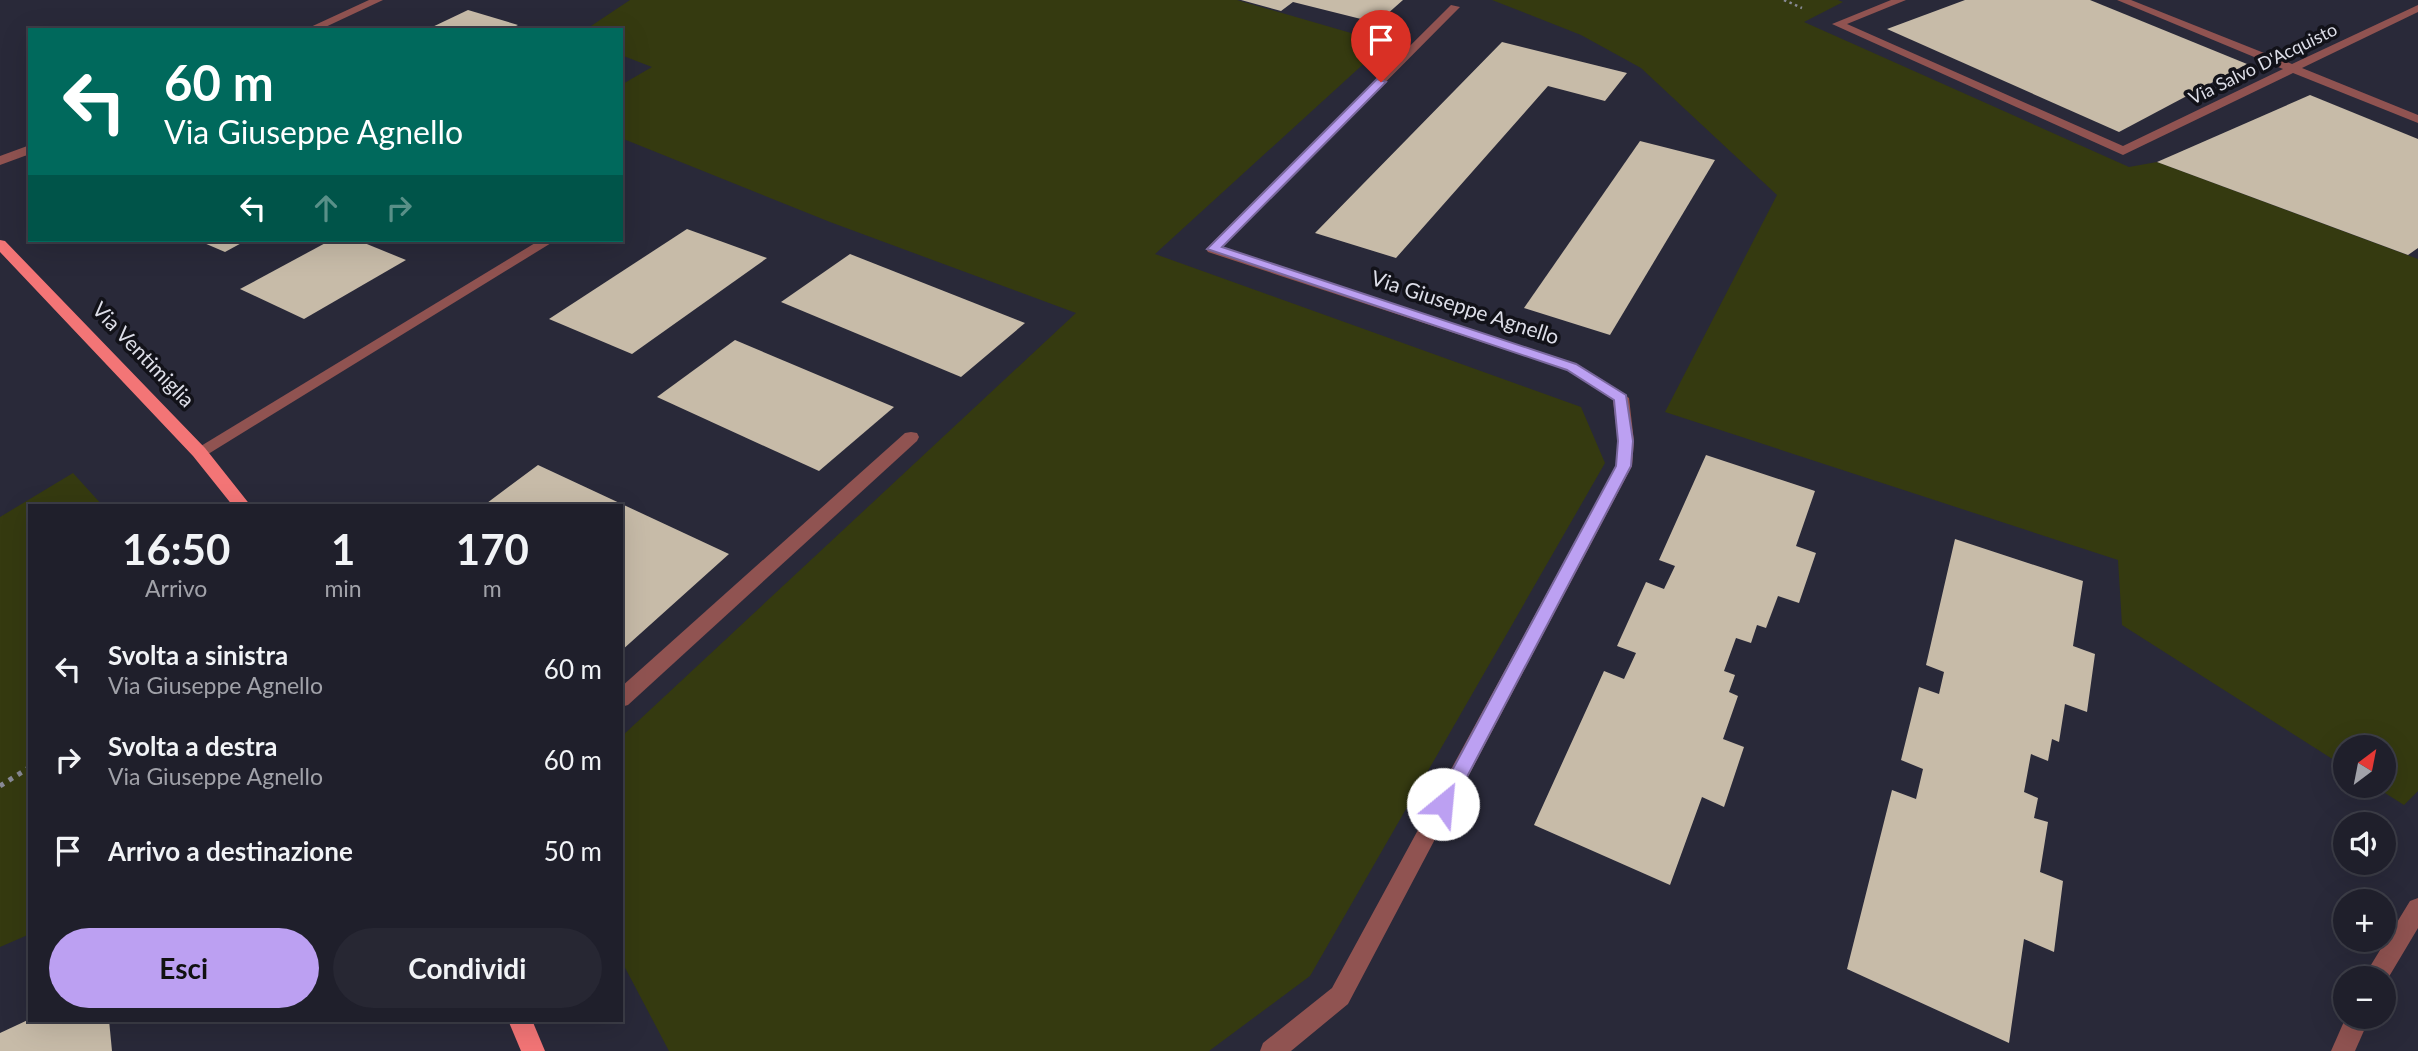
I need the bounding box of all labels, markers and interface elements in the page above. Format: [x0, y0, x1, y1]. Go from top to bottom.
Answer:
pin [1351, 10, 1411, 82]
street label: Via Salvo D'Acquisto [2185, 18, 2340, 109]
icon: arrive [1362, 21, 1400, 59]
text: 60 m [164, 53, 274, 111]
icon: left [49, 56, 140, 147]
text: Via Giuseppe Agnello [164, 112, 463, 151]
icon: left [234, 189, 272, 227]
icon: ahead [307, 189, 345, 227]
icon: right [380, 189, 418, 227]
street label: Via Giuseppe Agnello [1368, 264, 1563, 349]
street label: Via Ventimiglia [88, 296, 200, 412]
text: 16:50 [122, 524, 230, 574]
text: 1 [331, 524, 355, 574]
text: 170 [456, 524, 529, 574]
text: Arrivo [145, 574, 207, 602]
text: min [324, 574, 362, 602]
text: m [483, 574, 502, 602]
text: Svolta a sinistra [108, 639, 288, 671]
icon: left [49, 650, 87, 688]
text: 60 m [544, 653, 602, 685]
text: Via Giuseppe Agnello [108, 671, 323, 699]
text: Svolta a destra [108, 730, 278, 762]
north arrow [2333, 735, 2396, 798]
map controls [2333, 735, 2396, 1029]
icon: right [49, 741, 87, 779]
text: 60 m [544, 744, 602, 776]
text: Via Giuseppe Agnello [108, 762, 323, 790]
position arrow [1406, 767, 1480, 841]
button: sound [2333, 812, 2396, 875]
icon: arrive [49, 832, 87, 870]
text: Arrivo a destinazione [108, 835, 353, 867]
text: 50 m [544, 835, 602, 867]
button: + [2333, 889, 2396, 952]
button: Esci [49, 928, 319, 1008]
button: Condividi [333, 928, 602, 1008]
button: − [2333, 966, 2396, 1029]

